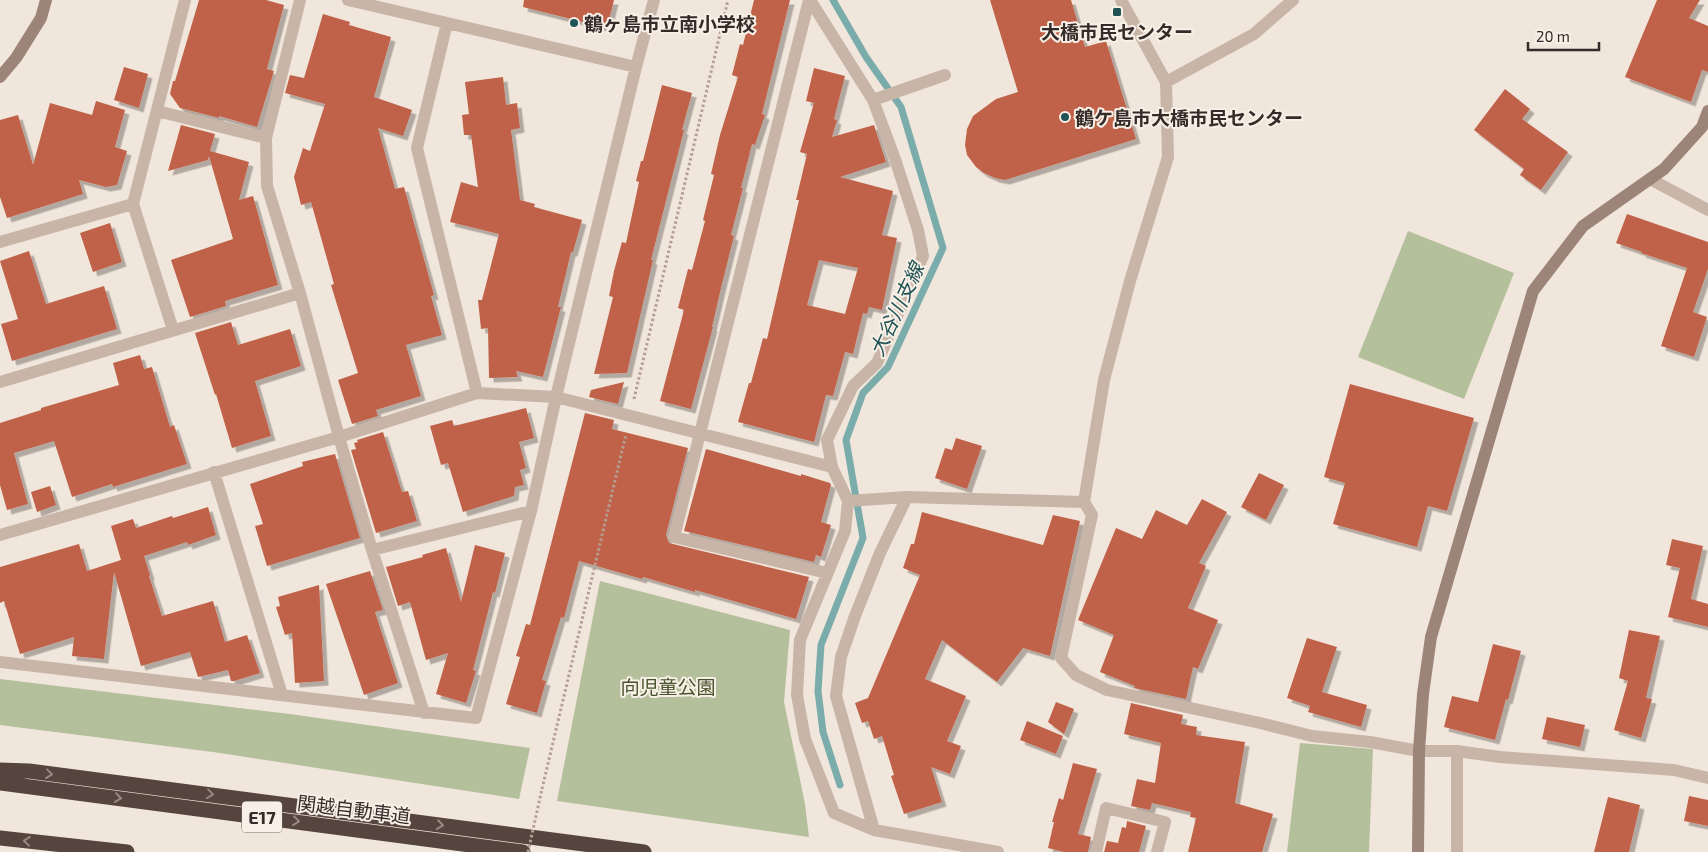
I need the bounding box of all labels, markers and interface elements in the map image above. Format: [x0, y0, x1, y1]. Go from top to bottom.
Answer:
marker: 大橋市民センター [1111, 6, 1123, 18]
place label: 鶴ヶ島市立南小学校 [584, 12, 755, 35]
marker: 鶴ヶ島市立南小学校 [568, 17, 580, 29]
place label: 大橋市民センター [1041, 20, 1193, 43]
scale bar [1528, 20, 1599, 52]
text: 20 m [1536, 27, 1570, 45]
place label: 鶴ケ島市大橋市民センター [1075, 106, 1303, 129]
marker: 鶴ケ島市大橋市民センター [1059, 111, 1071, 123]
water label: 大谷川支線 [864, 256, 929, 359]
park label: 向児童公園 [620, 675, 716, 698]
one-way arrow [45, 768, 53, 779]
one-way arrow [206, 788, 214, 799]
street label: 関越自動車道 [296, 791, 412, 827]
one-way arrow [114, 792, 122, 803]
road number: E17 [242, 802, 282, 832]
one-way arrow [292, 816, 301, 826]
one-way arrow [437, 819, 445, 830]
one-way arrow [22, 836, 30, 847]

